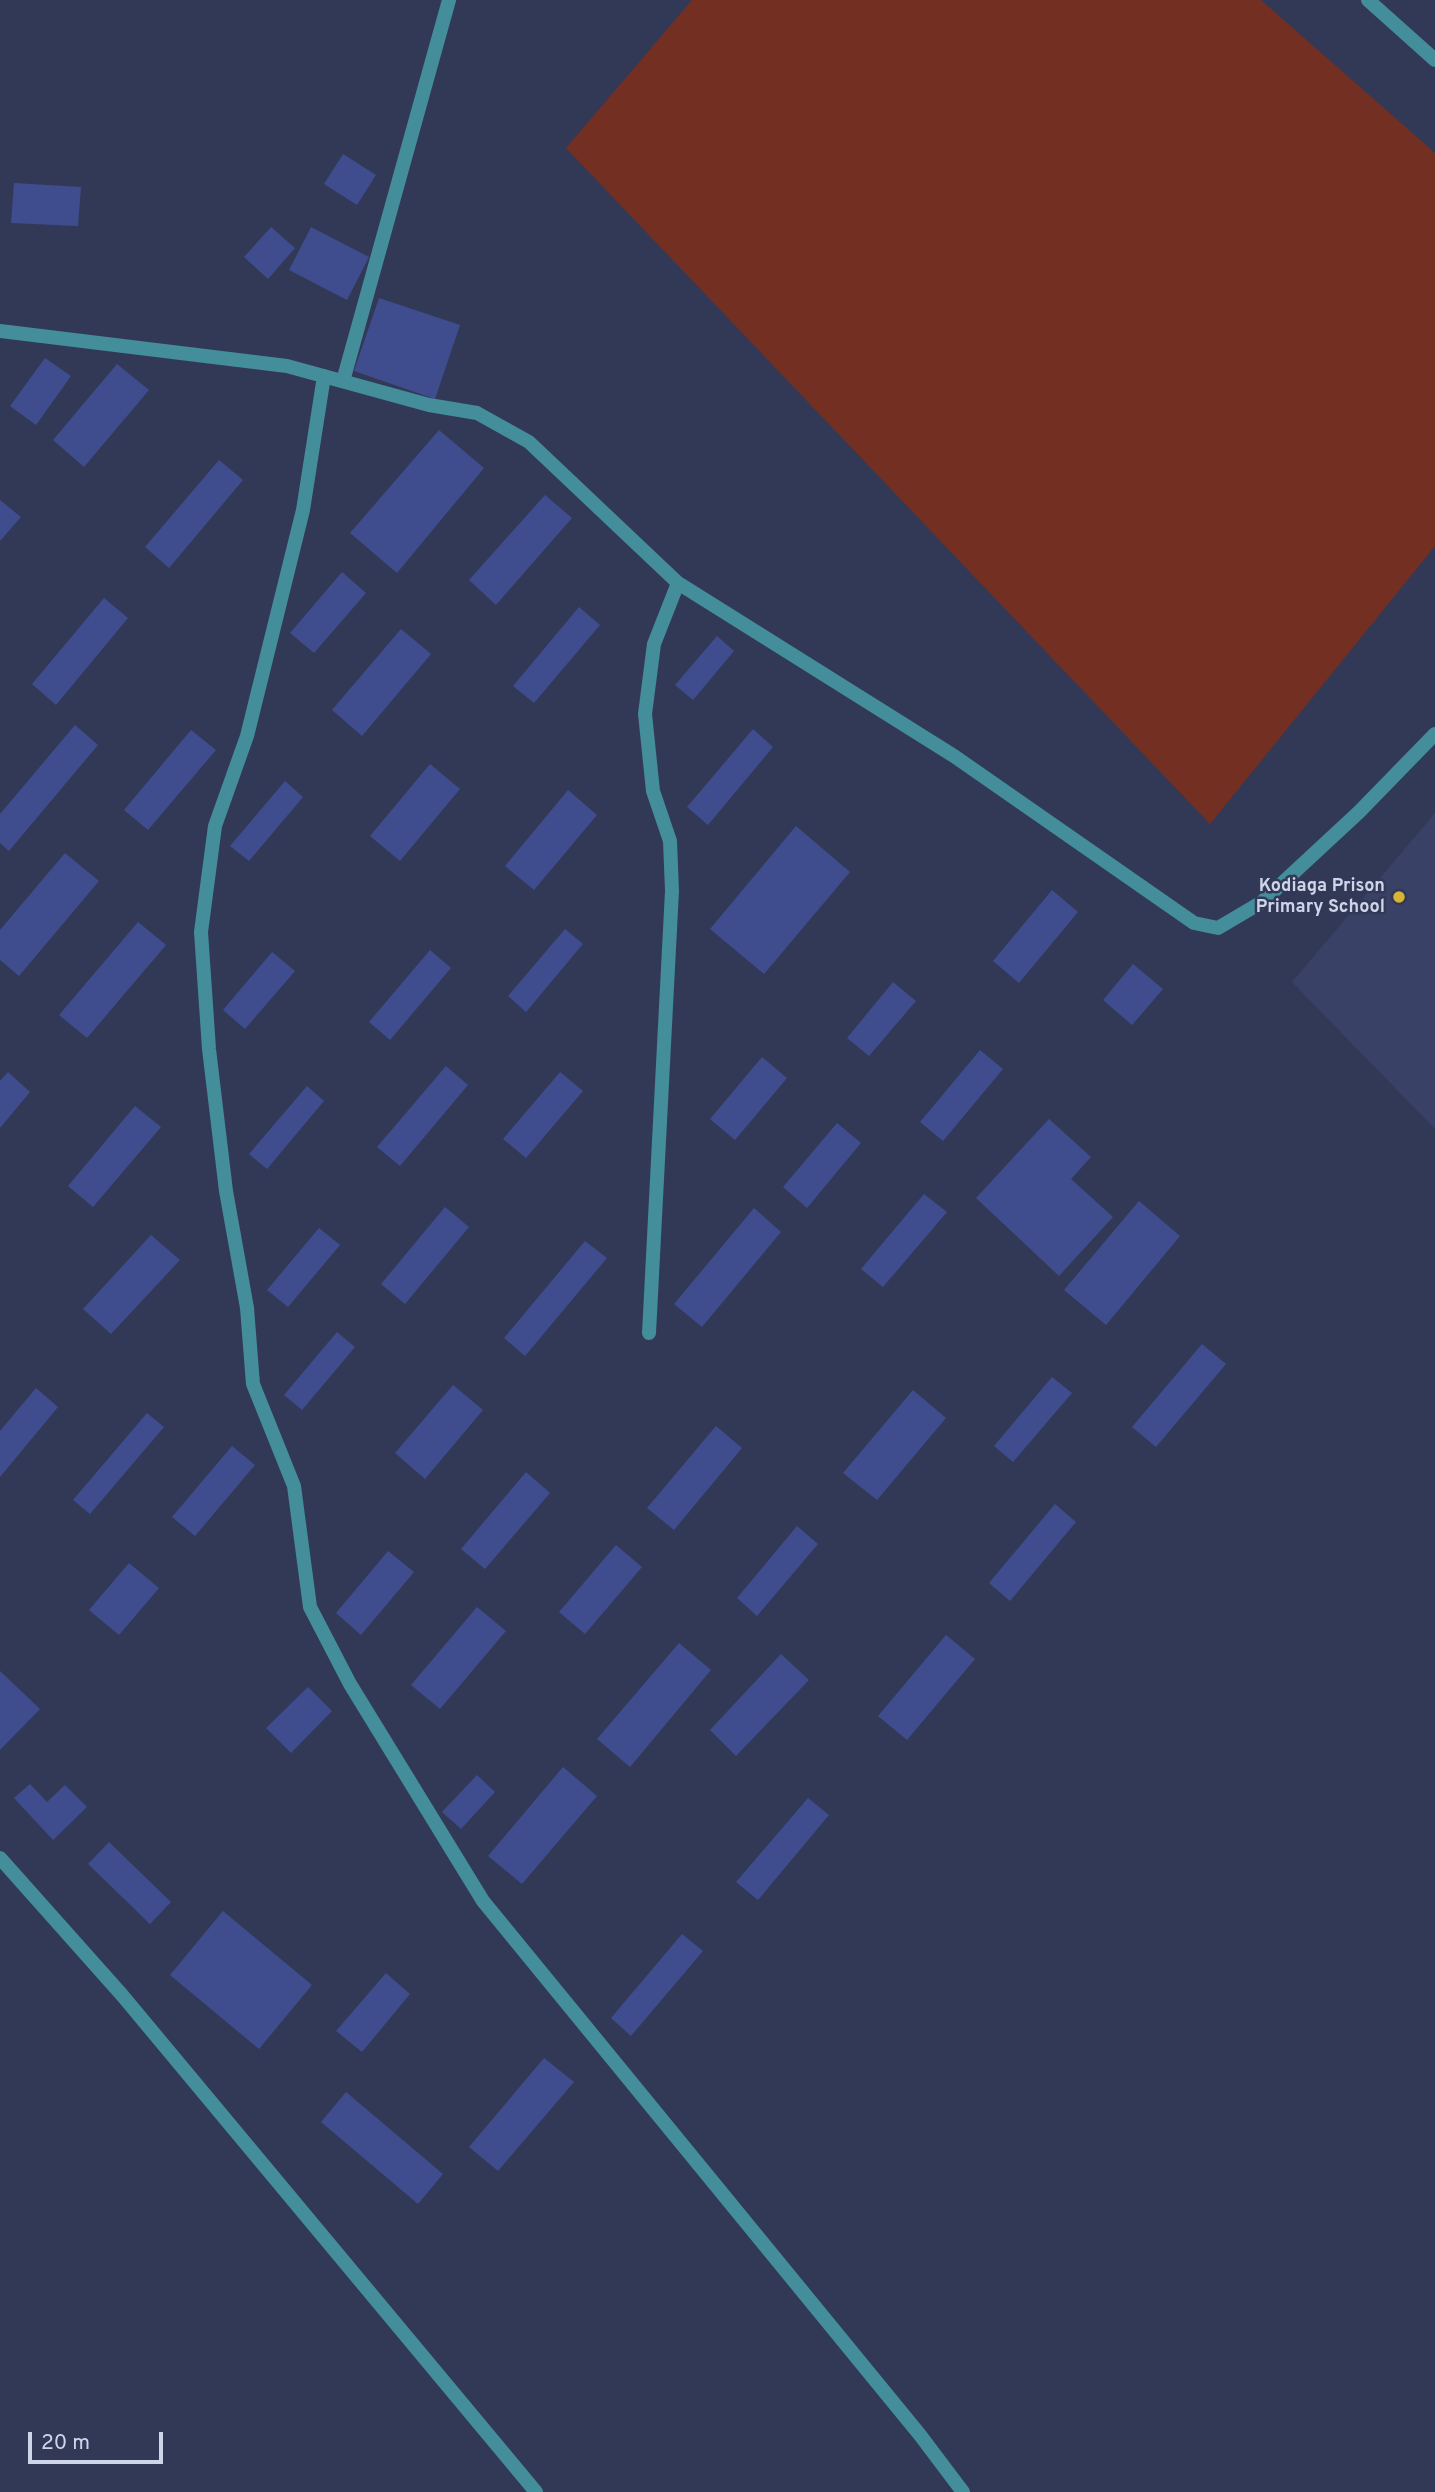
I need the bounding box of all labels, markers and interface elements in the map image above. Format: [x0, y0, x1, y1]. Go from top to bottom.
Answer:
place label: Kodiaga Prison Primary School [1256, 876, 1385, 918]
marker: Kodiaga Prison Primary School [1391, 889, 1407, 905]
scale bar [32, 2418, 166, 2462]
text: 20 m [41, 2430, 90, 2457]

